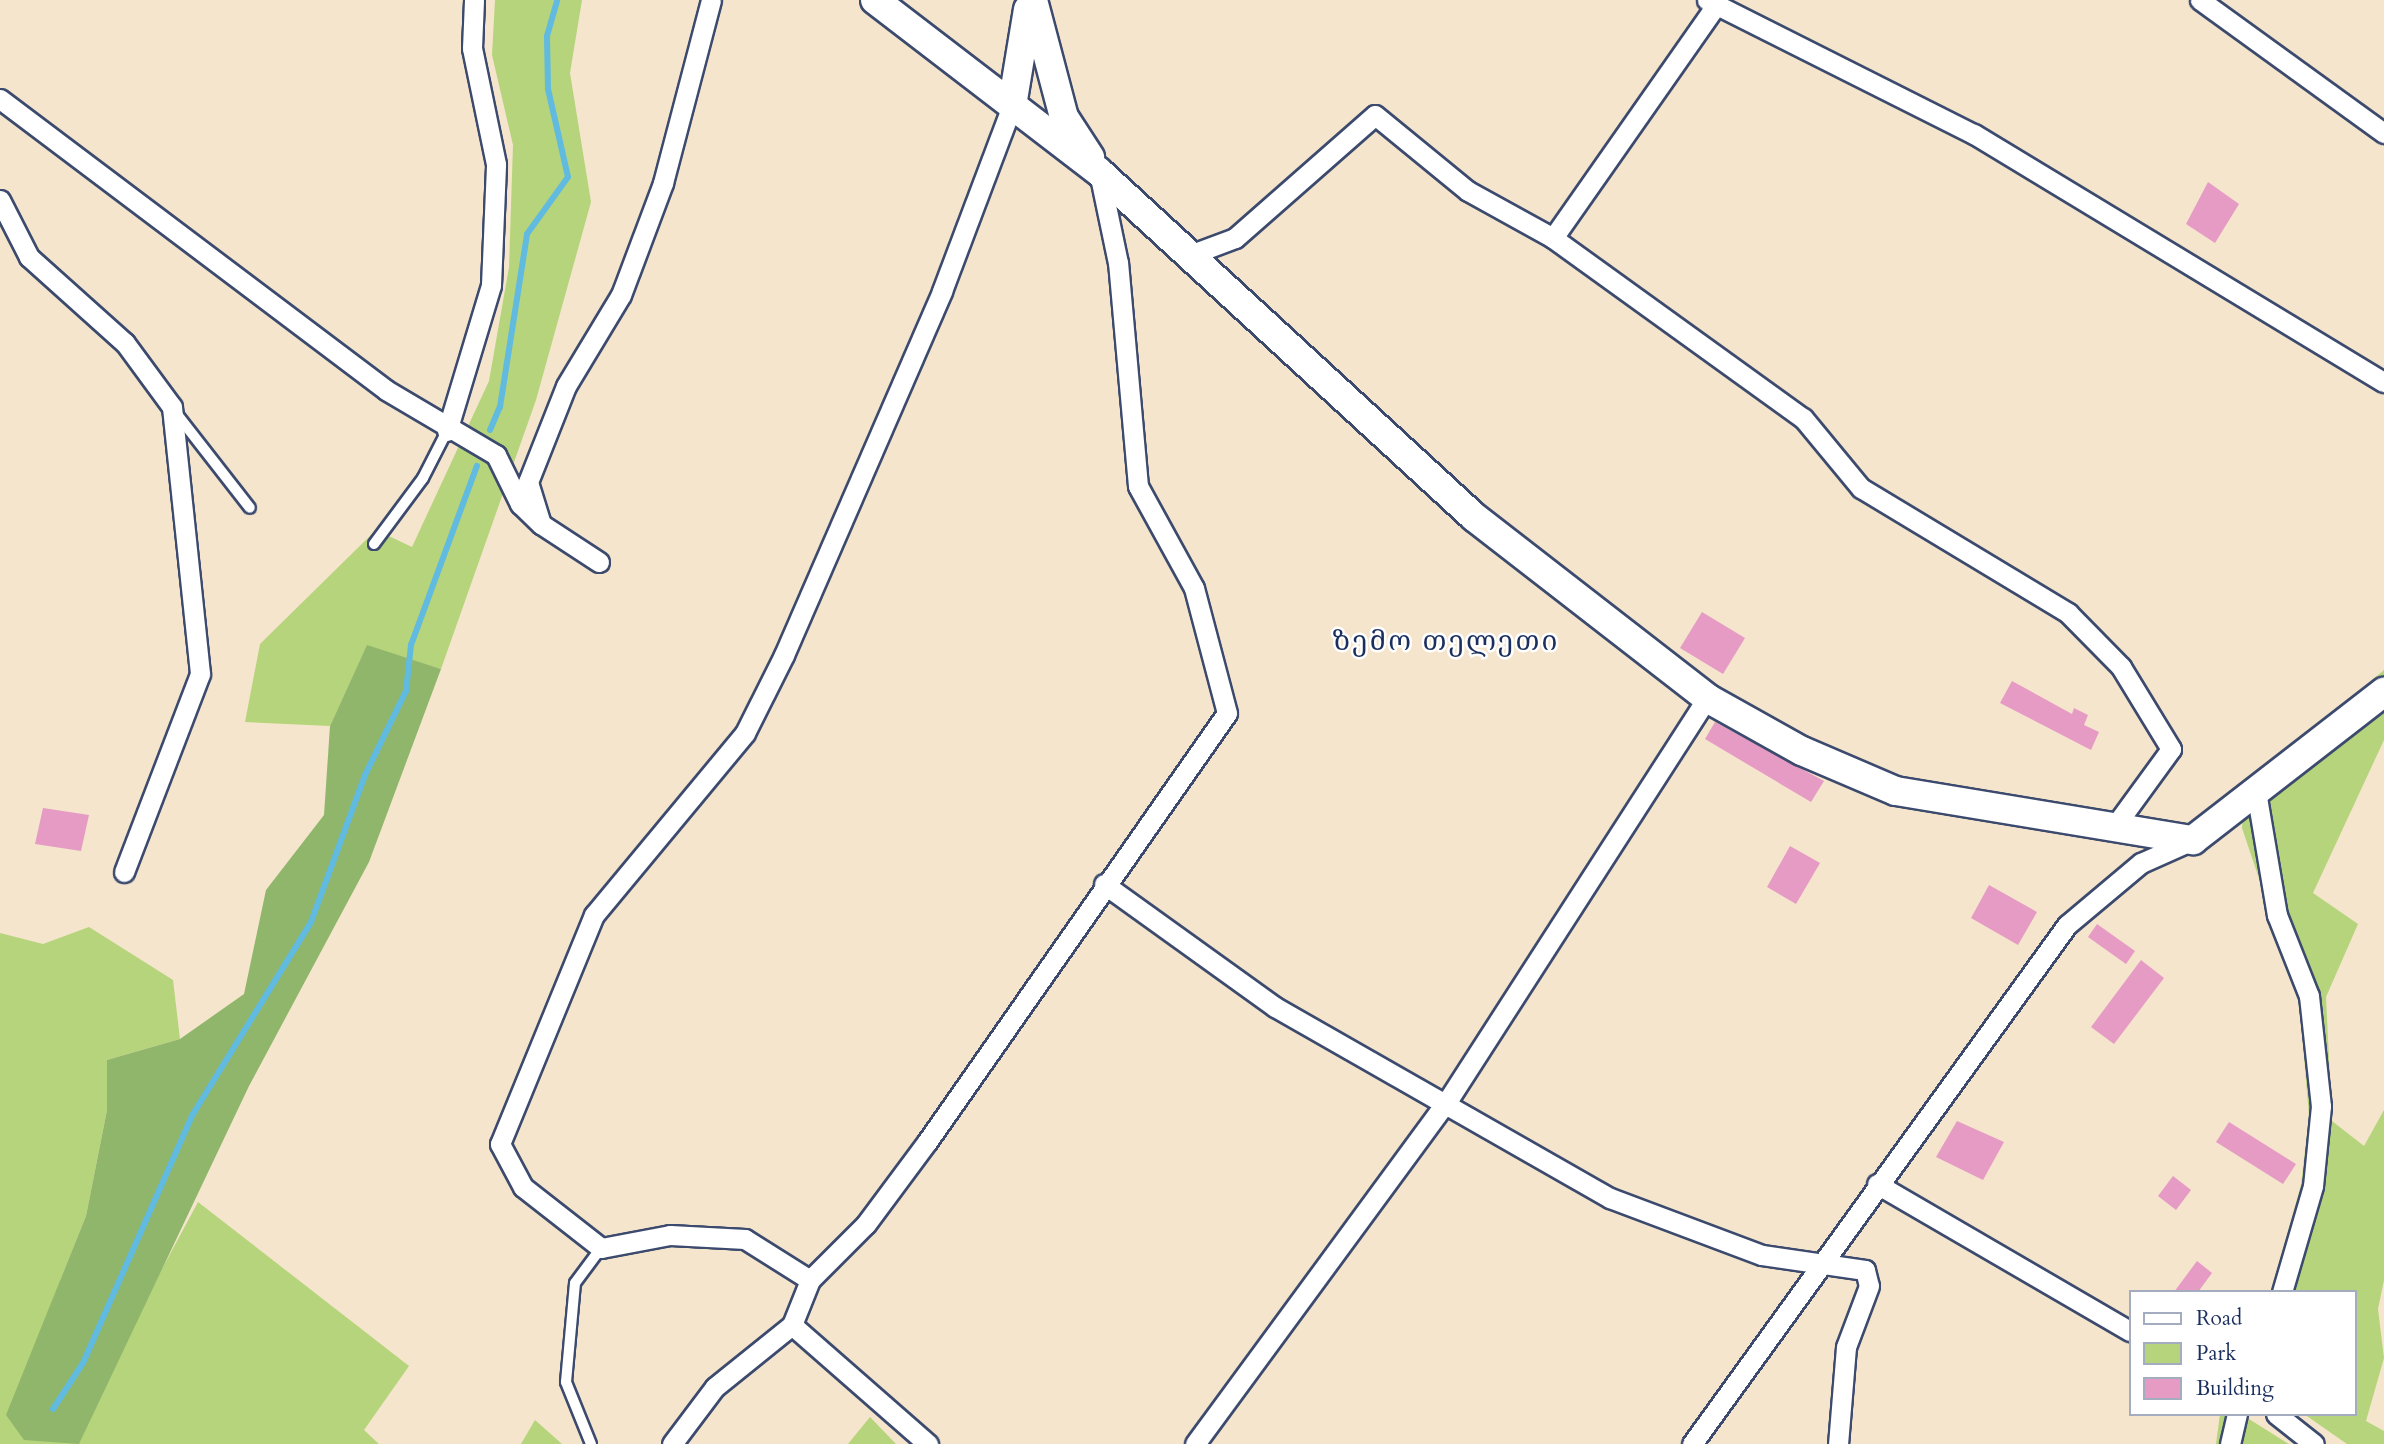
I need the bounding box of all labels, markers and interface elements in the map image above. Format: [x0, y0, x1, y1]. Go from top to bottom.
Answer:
district label: ზემო თელეთი [1334, 624, 1558, 658]
legend [2128, 1290, 2356, 1416]
text: Road [2196, 1304, 2242, 1333]
text: Park [2196, 1339, 2236, 1368]
text: Building [2196, 1374, 2274, 1403]

